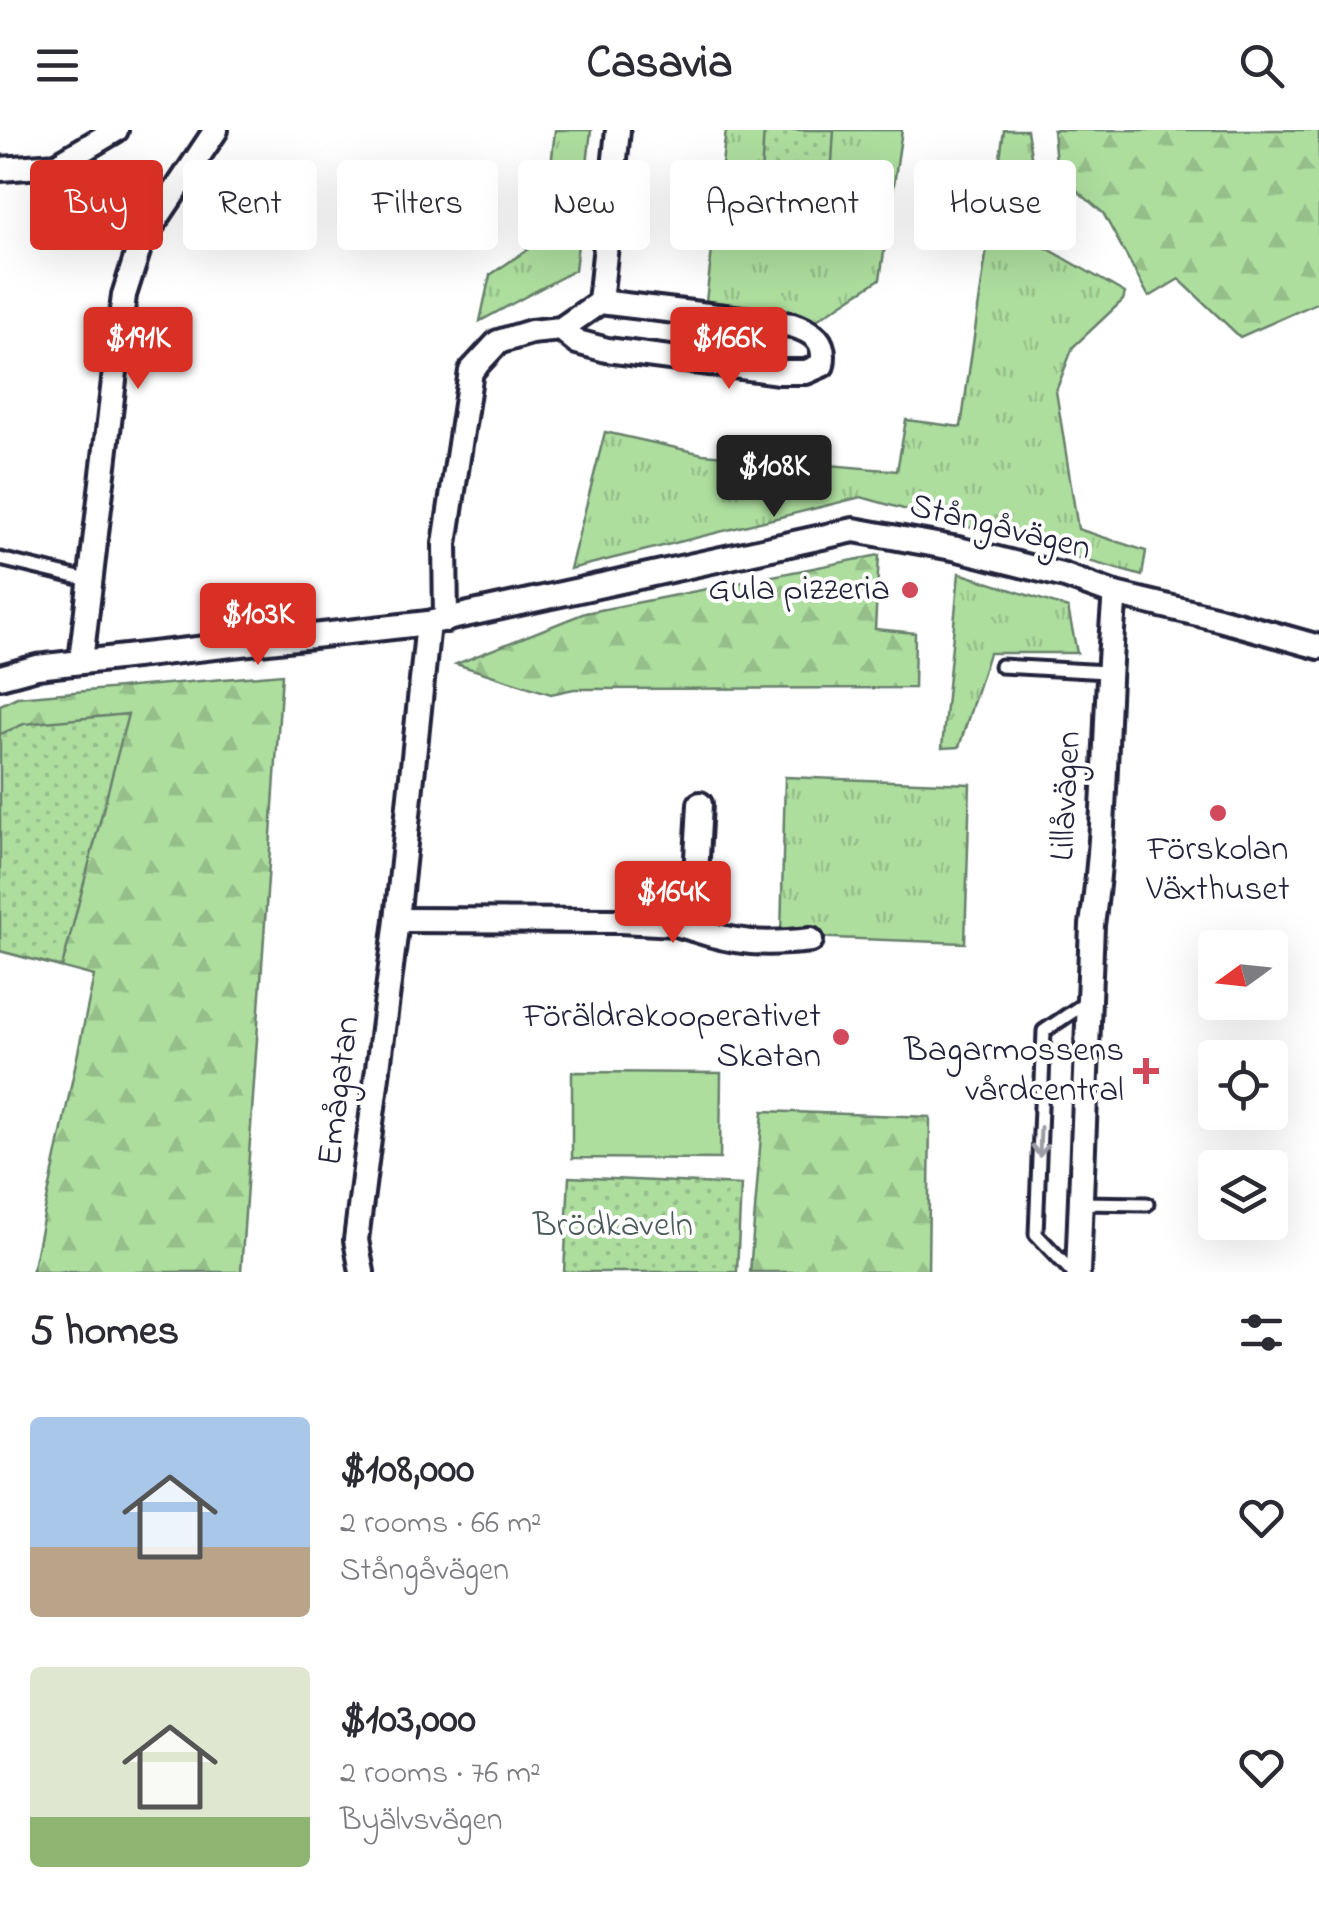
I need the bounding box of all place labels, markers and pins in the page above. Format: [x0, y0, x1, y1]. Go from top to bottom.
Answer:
pin: $191K [68, 307, 208, 392]
pin: $166K [659, 307, 799, 392]
pin: $108K [704, 435, 844, 520]
place label: Gula pizzeria [708, 565, 890, 616]
marker: Gula pizzeria [899, 579, 921, 601]
pin: $103K [188, 583, 328, 668]
marker: Förskolan Växthuset [1207, 802, 1229, 824]
place label: Förskolan Växthuset [1145, 825, 1290, 916]
pin: $164K [603, 861, 743, 946]
place label: Föräldrakooperativet Skatan [522, 992, 821, 1083]
marker: Föräldrakooperativet Skatan [830, 1026, 852, 1048]
place label: Bagarmossens vårdcentral [903, 1026, 1124, 1117]
marker: Bagarmossens vårdcentral [1133, 1058, 1159, 1084]

